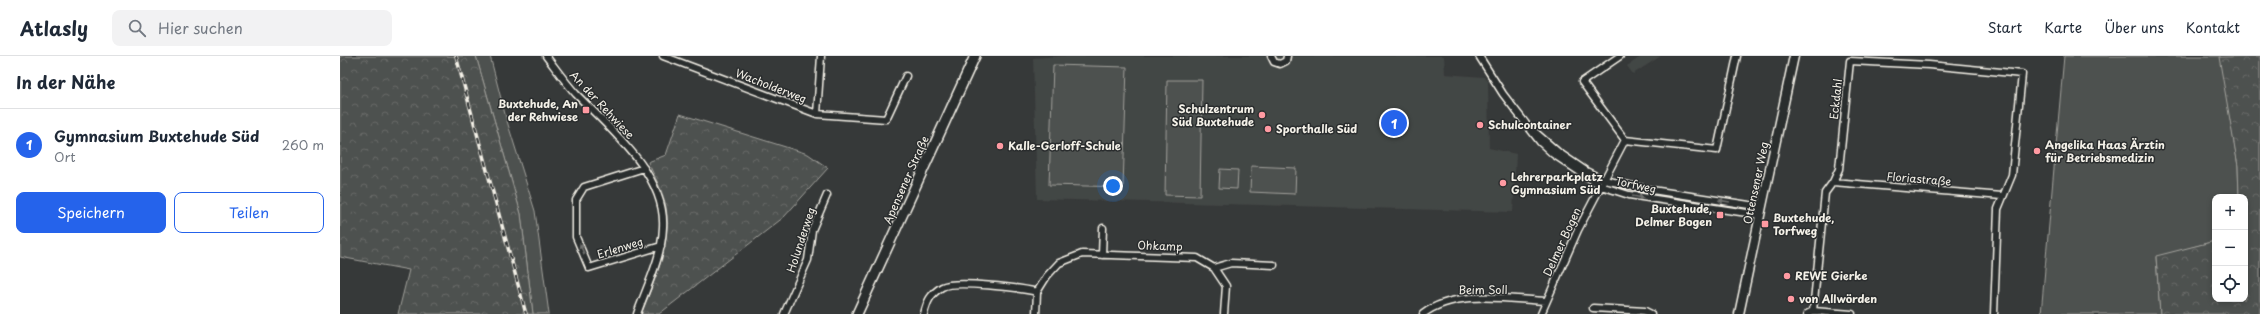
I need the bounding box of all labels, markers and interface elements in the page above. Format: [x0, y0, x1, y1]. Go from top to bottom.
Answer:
search box [112, 10, 392, 46]
text: Atlasly [20, 14, 88, 42]
text: Hier suchen [158, 16, 243, 39]
icon: search [126, 17, 148, 39]
text: Start [1987, 17, 2022, 38]
text: Karte [2044, 17, 2082, 38]
text: Über uns [2104, 17, 2164, 38]
text: Kontakt [2186, 17, 2240, 38]
street label: Wacholderweg [733, 64, 809, 107]
street label: An der Rehwiese [566, 67, 639, 143]
text: In der Nähe [16, 69, 115, 95]
street label: Eckdahl [1825, 78, 1846, 120]
place label: Buxtehude, An der Rehwiese [498, 95, 578, 125]
place label: Schulzentrum Süd Buxtehude [1172, 100, 1254, 130]
marker: Buxtehude, An der Rehwiese [581, 105, 591, 115]
pin: 1 [1381, 108, 1407, 138]
marker: Schulzentrum Süd Buxtehude [1257, 110, 1267, 120]
place label: Schulcontainer [1488, 116, 1572, 133]
place label: Sporthalle Süd [1276, 120, 1357, 137]
marker: Schulcontainer [1475, 120, 1485, 130]
text: Gymnasium Buxtehude Süd [54, 124, 259, 147]
marker: Sporthalle Süd [1263, 124, 1273, 134]
street label: Apensener Straße [879, 133, 933, 227]
text: 1 [26, 135, 32, 154]
text: 260 m [282, 135, 324, 154]
place label: Angelika Haas Ärztin für Betriebsmedizin [2045, 136, 2165, 166]
place label: Kalle-Gerloff-Schule [1008, 137, 1121, 154]
street label: Ottensener Weg [1738, 140, 1773, 226]
marker: Kalle-Gerloff-Schule [995, 141, 1005, 151]
marker: Angelika Haas Ärztin für Betriebsmedizin [2032, 146, 2042, 156]
text: Ort [54, 147, 76, 166]
street label: Floriastraße [1886, 167, 1952, 190]
place label: Lehrerparkplatz Gymnasium Süd [1511, 168, 1603, 198]
street label: Torfweg [1614, 172, 1658, 197]
your location [1103, 176, 1123, 196]
marker: Lehrerparkplatz Gymnasium Süd [1498, 178, 1508, 188]
button: Speichern [16, 192, 166, 233]
button: Teilen [174, 192, 324, 233]
one-way arrow [1632, 194, 1644, 200]
map controls [2212, 194, 2248, 302]
button: + [2212, 194, 2248, 230]
one-way arrow [1717, 198, 1730, 204]
place label: Buxtehude, Delmer Bogen [1635, 200, 1712, 230]
street label: Holunderweg [782, 205, 819, 275]
street label: Delmer Bogen [1538, 205, 1585, 279]
place label: Buxtehude, Torfweg [1773, 209, 1834, 239]
marker: Buxtehude, Delmer Bogen [1715, 210, 1725, 220]
marker: Buxtehude, Torfweg [1760, 219, 1770, 229]
button: − [2212, 230, 2248, 266]
street label: Erlenweg [595, 232, 645, 263]
street label: Ohkamp [1137, 236, 1183, 255]
one-way arrow [578, 243, 584, 255]
button: locate [2212, 266, 2248, 302]
place label: REWE Gierke [1795, 267, 1867, 284]
marker: REWE Gierke [1782, 271, 1792, 281]
street label: Beim Soll [1458, 281, 1508, 298]
place label: von Allwörden [1799, 290, 1877, 307]
marker: von Allwörden [1786, 294, 1796, 304]

